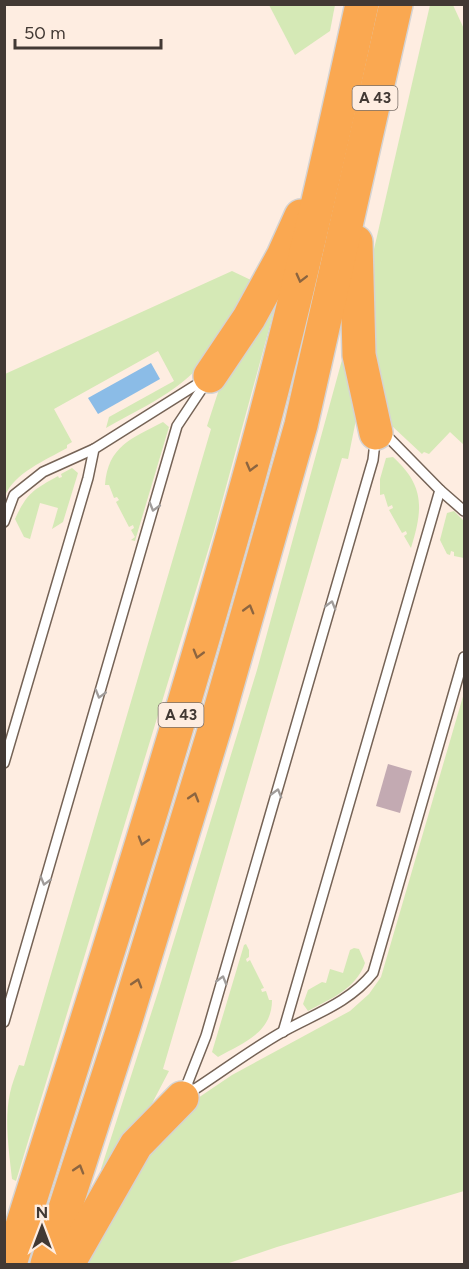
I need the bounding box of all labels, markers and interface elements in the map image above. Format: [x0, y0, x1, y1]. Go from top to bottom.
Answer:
scale bar [15, 12, 160, 50]
text: 50 m [24, 22, 66, 44]
road number: A 43 [352, 86, 398, 110]
one-way arrow [295, 273, 308, 283]
one-way arrow [246, 462, 259, 472]
one-way arrow [149, 501, 161, 512]
one-way arrow [324, 601, 336, 611]
one-way arrow [242, 604, 254, 615]
one-way arrow [193, 649, 206, 659]
one-way arrow [95, 688, 107, 699]
road number: A 43 [158, 703, 204, 727]
one-way arrow [270, 788, 282, 799]
one-way arrow [187, 792, 199, 803]
one-way arrow [138, 835, 150, 846]
one-way arrow [40, 876, 52, 886]
one-way arrow [215, 975, 227, 986]
one-way arrow [130, 978, 142, 989]
one-way arrow [72, 1164, 84, 1175]
north arrow [12, 1197, 72, 1257]
text: N [36, 1203, 48, 1222]

